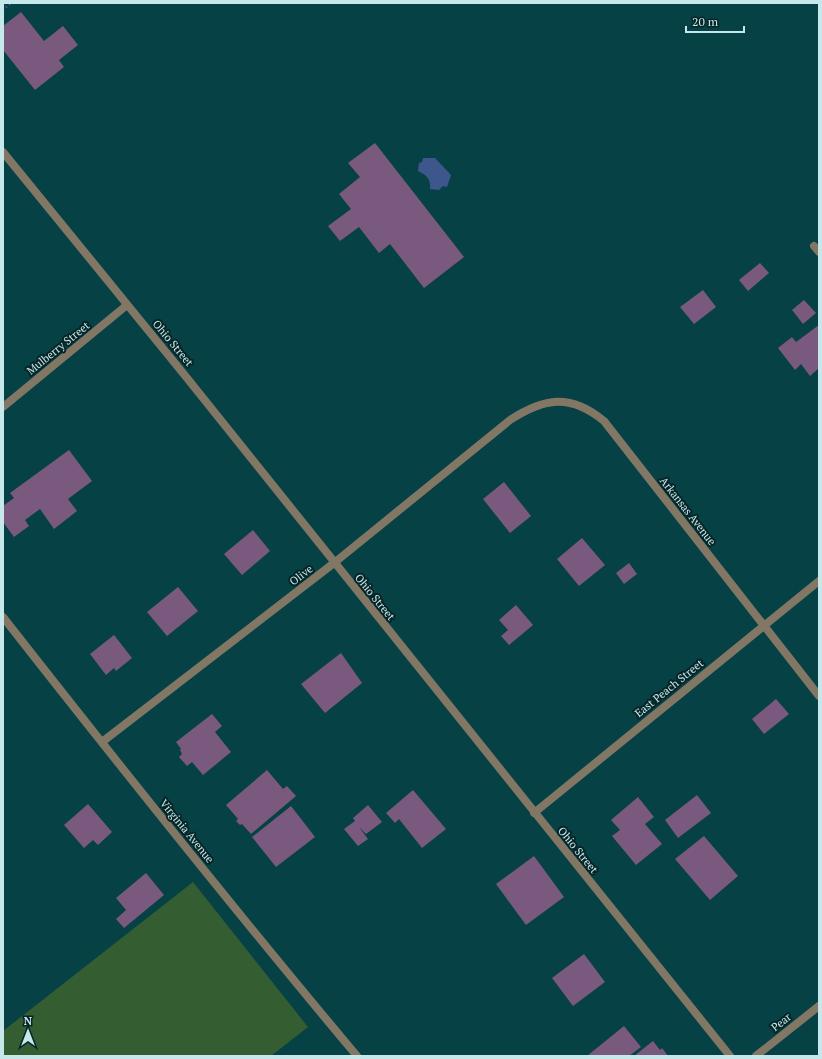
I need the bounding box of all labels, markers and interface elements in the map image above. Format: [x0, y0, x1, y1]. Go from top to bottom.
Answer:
scale bar [686, 8, 744, 34]
text: 20 m [692, 14, 719, 29]
street label: Ohio Street [150, 317, 196, 369]
street label: Mulberry Street [24, 318, 92, 378]
street label: Arkansas Avenue [657, 474, 719, 548]
street label: Olive [287, 561, 316, 588]
street label: Ohio Street [352, 571, 398, 623]
street label: East Peach Street [632, 656, 706, 720]
street label: Virginia Avenue [157, 796, 217, 866]
street label: Ohio Street [555, 824, 601, 876]
street label: Pear [768, 1009, 794, 1034]
north arrow [8, 1011, 48, 1051]
text: N [24, 1014, 33, 1028]

